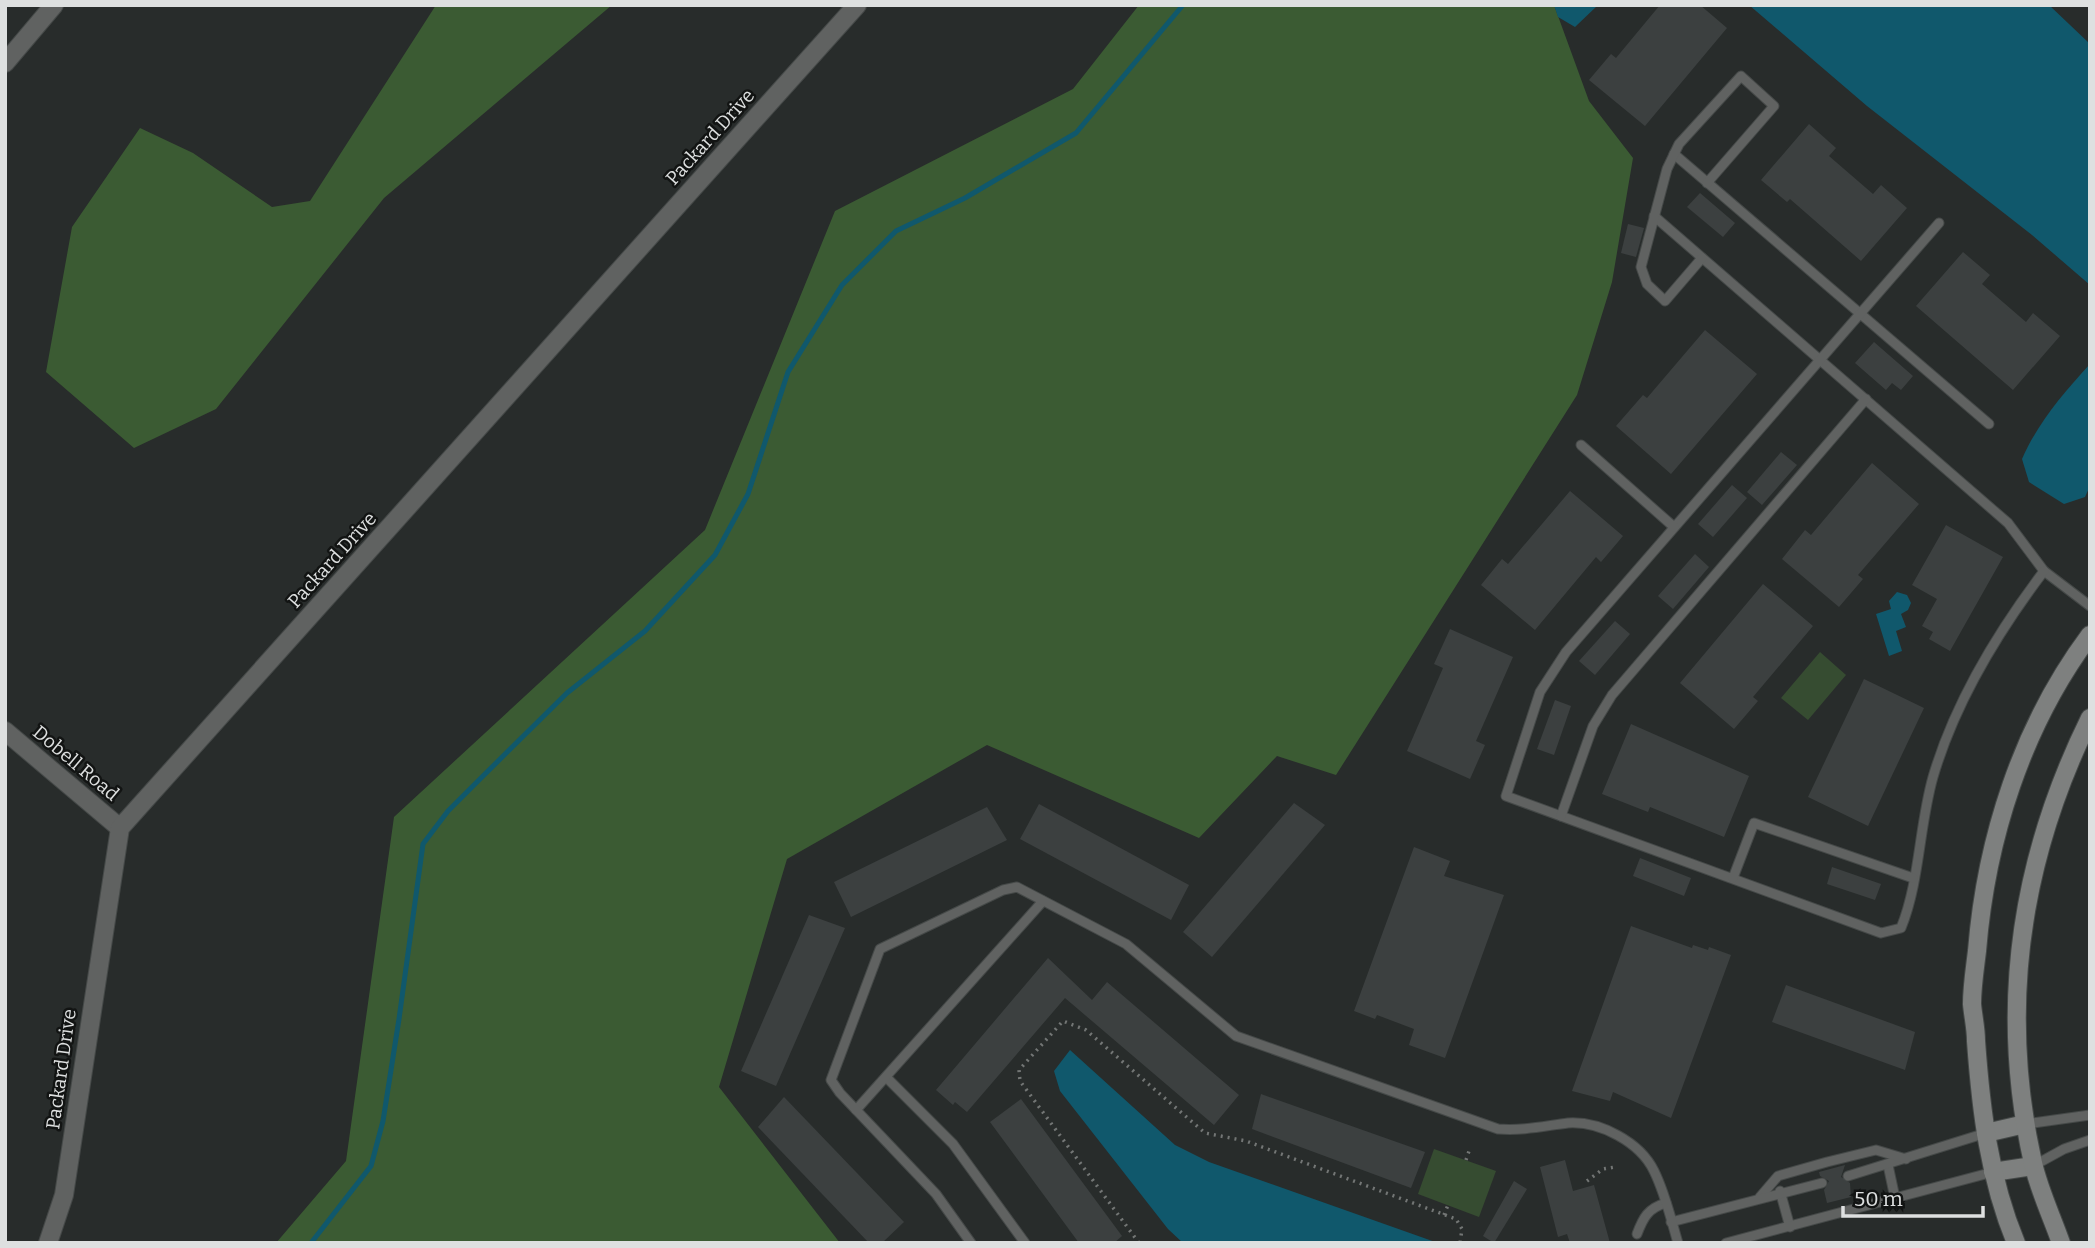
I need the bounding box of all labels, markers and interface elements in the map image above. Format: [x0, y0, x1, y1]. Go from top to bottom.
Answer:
street label: Packard Drive [661, 84, 759, 190]
street label: Packard Drive [283, 507, 381, 613]
street label: Dobell Road [28, 720, 124, 806]
street label: Packard Drive [41, 1007, 81, 1131]
scale bar [1843, 1174, 1983, 1218]
text: 50 m [1854, 1186, 1903, 1212]

